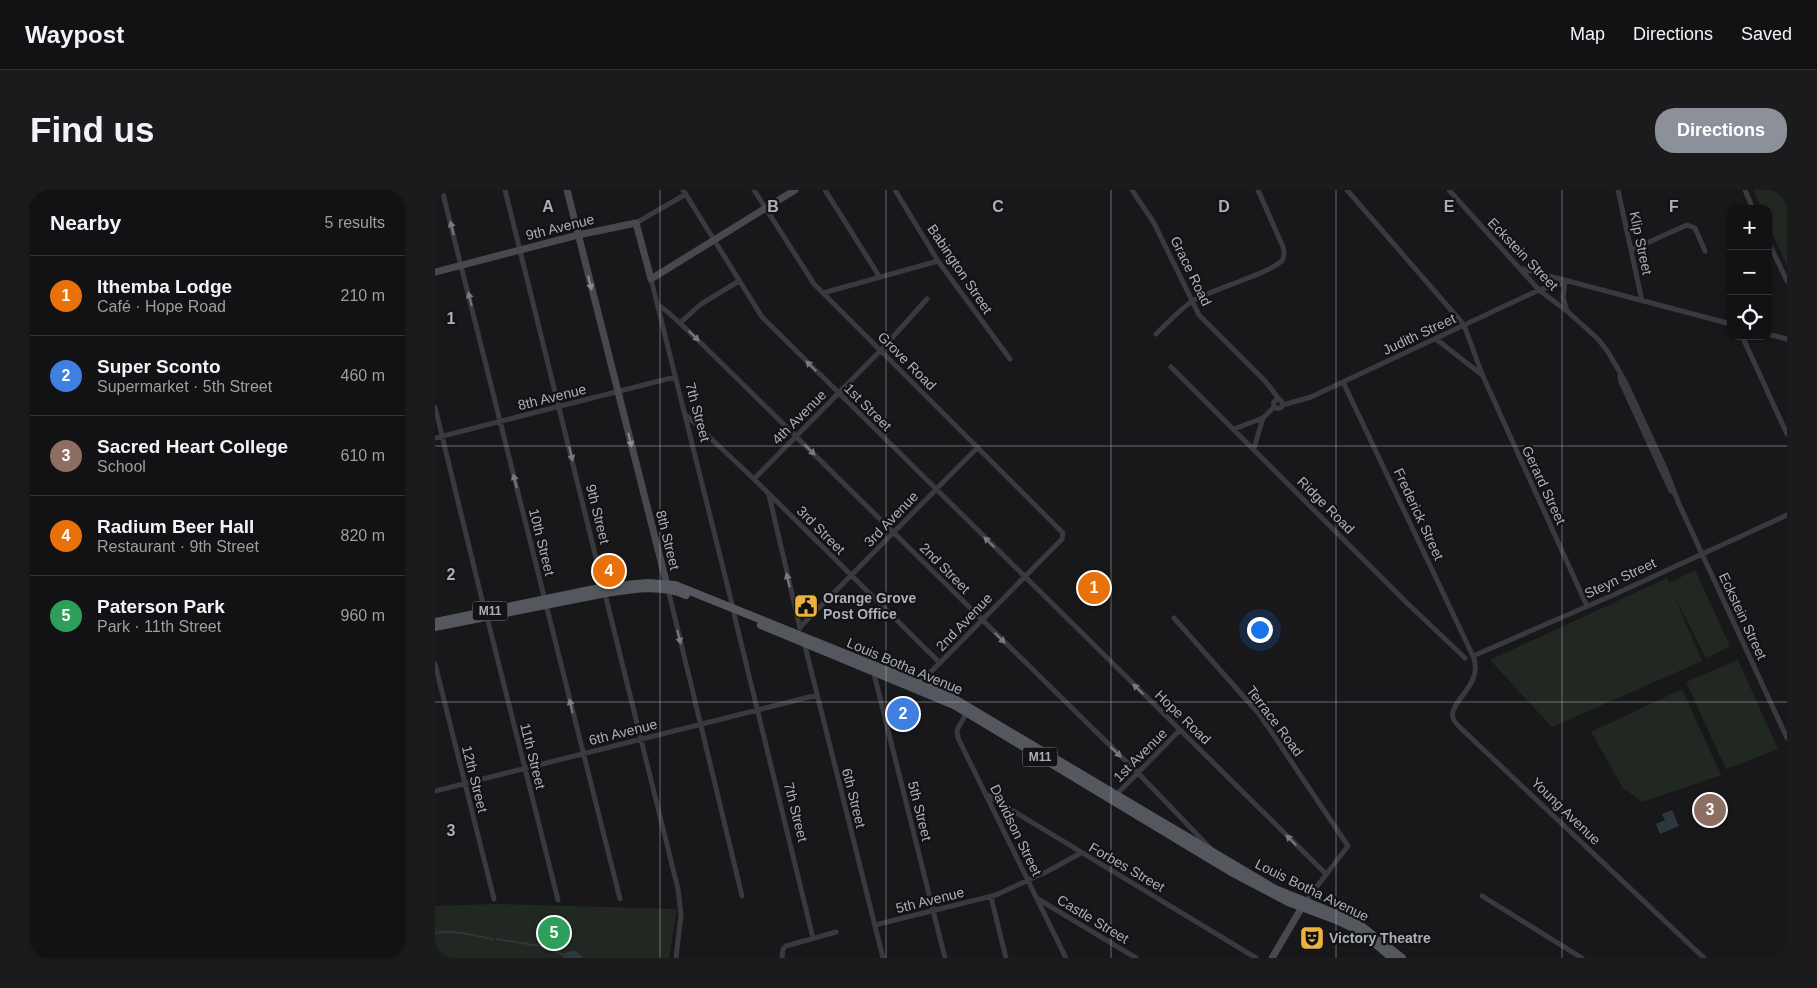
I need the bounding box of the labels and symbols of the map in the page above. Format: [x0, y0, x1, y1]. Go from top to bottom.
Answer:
text: A [542, 198, 554, 215]
text: B [767, 198, 779, 215]
text: C [992, 198, 1004, 215]
text: D [1218, 198, 1230, 215]
text: E [1444, 198, 1455, 215]
text: F [1669, 198, 1679, 215]
street label: Klip Street [1626, 210, 1656, 276]
street label: 9th Avenue [524, 211, 596, 243]
street label: Eckstein Street [1485, 215, 1562, 293]
one-way arrow [448, 220, 456, 235]
street label: Babington Street [924, 221, 996, 317]
street label: Grace Road [1167, 234, 1215, 308]
one-way arrow [586, 275, 594, 290]
one-way arrow [466, 292, 474, 307]
text: 1 [447, 310, 456, 327]
street label: Judith Street [1380, 310, 1458, 358]
street label: Grove Road [875, 329, 939, 393]
one-way arrow [688, 330, 700, 342]
one-way arrow [805, 360, 817, 372]
street label: 1st Street [841, 380, 895, 434]
street label: 8th Avenue [516, 381, 588, 413]
street label: 7th Street [682, 381, 714, 443]
street label: 4th Avenue [769, 387, 829, 447]
one-way arrow [626, 433, 634, 448]
street label: Gerard Street [1519, 443, 1569, 527]
one-way arrow [803, 444, 815, 456]
one-way arrow [567, 446, 575, 461]
street label: Frederick Street [1391, 465, 1447, 563]
one-way arrow [511, 473, 519, 488]
street label: Ridge Road [1294, 473, 1358, 537]
street label: 9th Street [583, 483, 613, 545]
street label: 3rd Avenue [861, 488, 921, 550]
street label: 3rd Street [794, 503, 848, 557]
street label: 10th Street [526, 507, 558, 577]
street label: 8th Street [653, 509, 683, 571]
one-way arrow [983, 536, 995, 548]
street label: 2nd Street [917, 540, 974, 597]
pin: 4 [593, 552, 625, 590]
street label: Steyn Street [1582, 554, 1658, 602]
text: 2 [447, 566, 456, 583]
pin: 1 [1078, 569, 1110, 607]
street label: Eckstein Street [1716, 570, 1770, 662]
one-way arrow [784, 572, 792, 588]
place label: Orange Grove Post Office [823, 590, 917, 622]
street label: 2nd Avenue [933, 590, 995, 654]
public building icon: Orange Grove Post Office [793, 593, 819, 619]
road number: M11 [473, 602, 507, 621]
your location [1247, 617, 1273, 643]
one-way arrow [675, 629, 683, 644]
one-way arrow [994, 632, 1006, 644]
street label: Louis Botha Avenue [845, 634, 966, 698]
one-way arrow [1132, 683, 1144, 695]
street label: Terrace Road [1243, 683, 1307, 759]
street label: Hope Road [1152, 687, 1214, 747]
pin: 2 [887, 695, 919, 733]
one-way arrow [567, 699, 575, 714]
street label: 6th Avenue [587, 716, 659, 748]
street label: 11th Street [517, 721, 549, 791]
street label: 1st Avenue [1110, 725, 1170, 785]
street label: 12th Street [459, 744, 491, 814]
one-way arrow [1110, 746, 1122, 758]
road number: M11 [1023, 748, 1057, 766]
street label: 6th Street [839, 767, 869, 829]
street label: Young Avenue [1528, 774, 1604, 848]
street label: 5th Street [905, 780, 935, 842]
street label: 7th Street [781, 781, 811, 843]
street label: Davidson Street [987, 782, 1045, 878]
pin: 3 [1694, 791, 1726, 829]
text: 3 [447, 822, 456, 839]
one-way arrow [1286, 834, 1298, 846]
street label: Forbes Street [1086, 839, 1168, 895]
street label: Louis Botha Avenue [1253, 856, 1372, 925]
street label: 5th Avenue [894, 884, 966, 916]
street label: Castle Street [1054, 891, 1132, 947]
pin: 5 [538, 914, 570, 952]
theatre icon: Victory Theatre [1299, 925, 1325, 951]
place label: Victory Theatre [1329, 930, 1431, 946]

